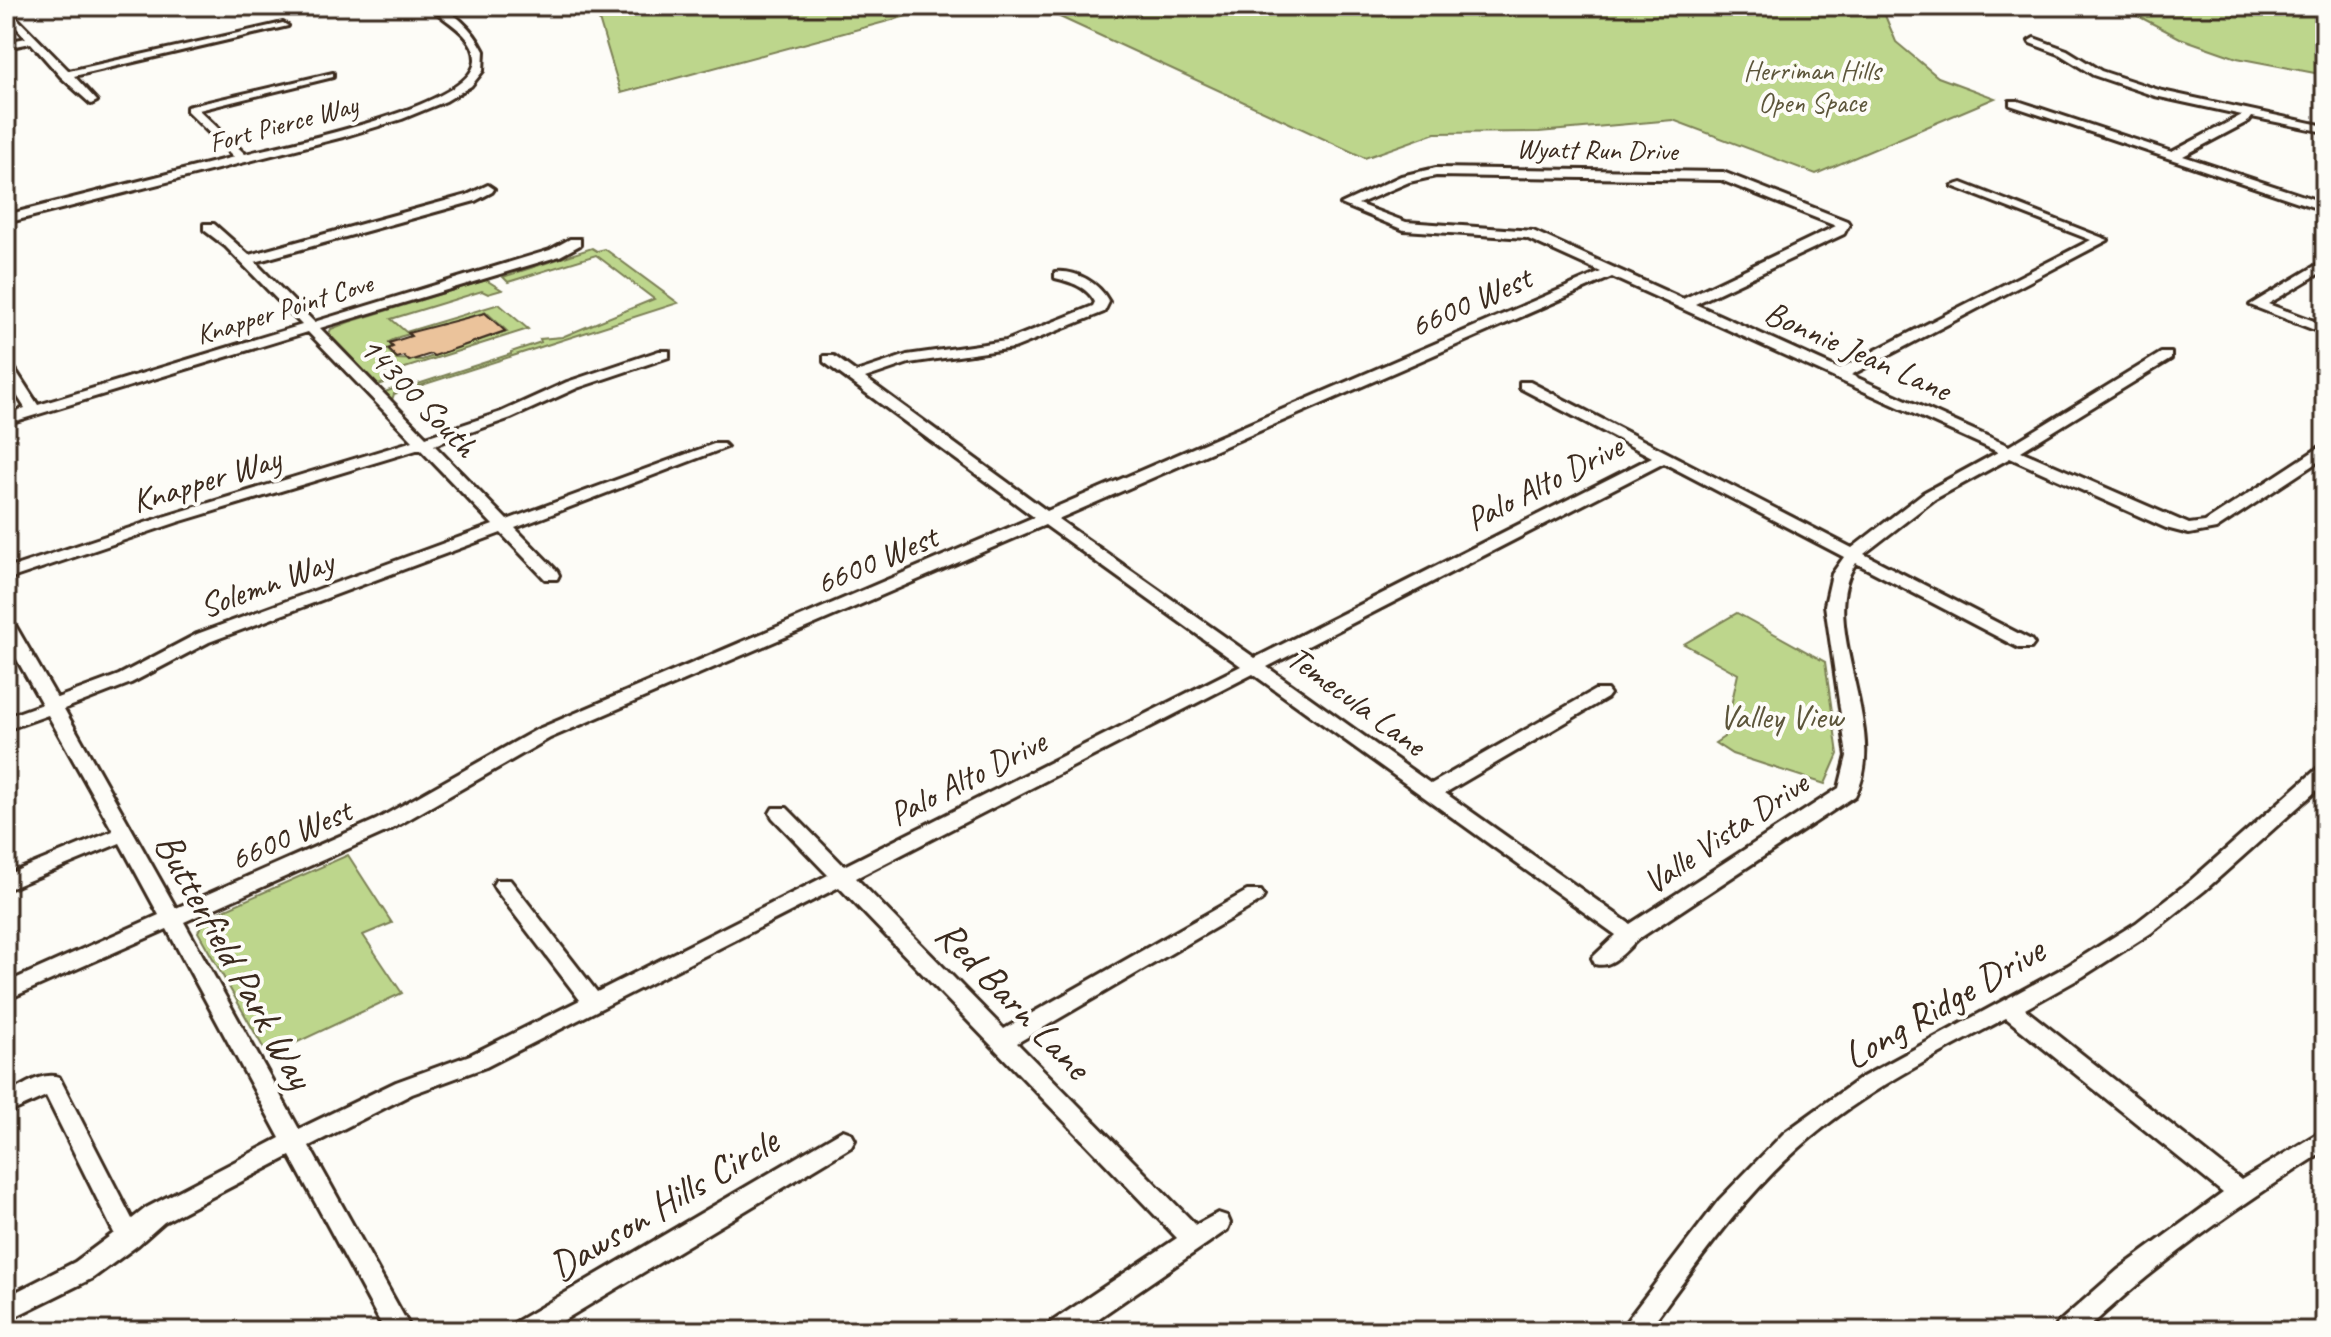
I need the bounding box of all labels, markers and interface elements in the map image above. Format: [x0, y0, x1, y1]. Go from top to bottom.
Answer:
park label: Herriman Hills Open Space [1743, 53, 1883, 120]
street label: Fort Pierce Way [205, 86, 364, 160]
street label: Wyatt Run Drive [1516, 131, 1680, 168]
street label: 6600 West [1403, 254, 1541, 347]
street label: Knapper Point Cove [192, 265, 378, 352]
street label: Bonnie Jean Lane [1758, 290, 1960, 412]
street label: 14300 South [350, 327, 488, 467]
street label: Palo Alto Drive [1458, 424, 1632, 540]
street label: Knapper Way [127, 436, 288, 522]
street label: 6600 West [809, 513, 947, 604]
street label: Solemn Way [193, 539, 341, 628]
street label: Temecula Lane [1279, 636, 1436, 766]
park label: Valley View [1719, 695, 1845, 738]
street label: Palo Alto Drive [881, 719, 1055, 835]
street label: Valle Vista Drive [1634, 760, 1818, 903]
street label: 6600 West [223, 787, 361, 880]
street label: Butterfield Park Way [143, 824, 326, 1099]
street label: Red Barn Lane [925, 909, 1104, 1092]
street label: Long Ridge Drive [1834, 924, 2056, 1081]
street label: Dawson Hills Circle [540, 1114, 790, 1292]

